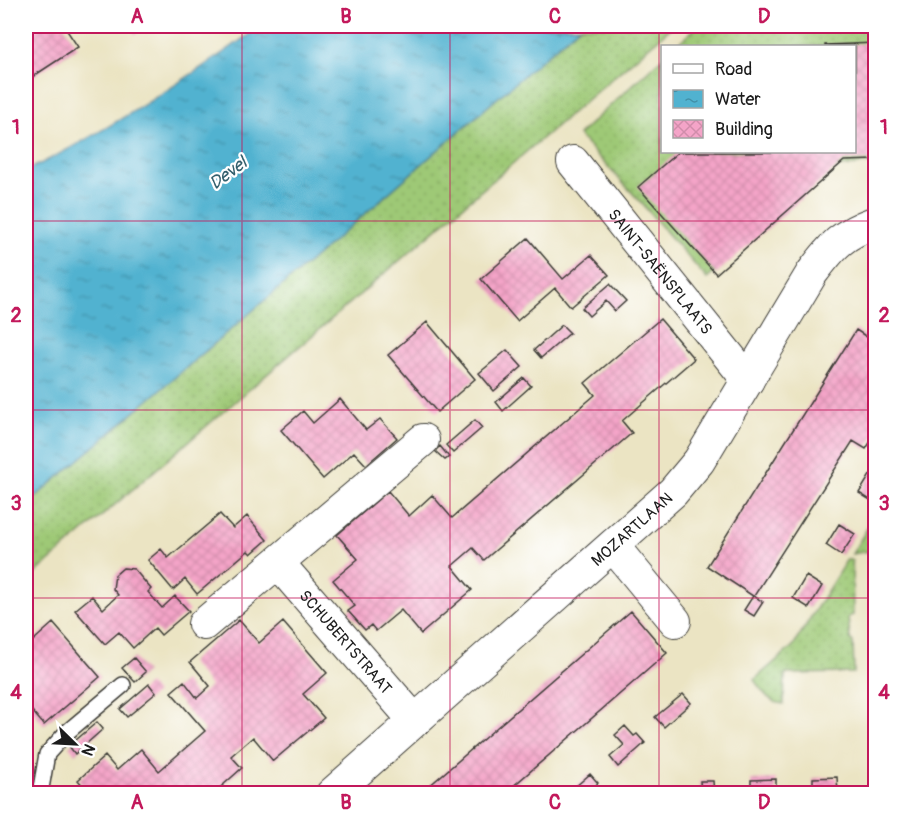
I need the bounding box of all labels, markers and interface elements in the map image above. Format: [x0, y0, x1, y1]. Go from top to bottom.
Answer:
text: A [131, 4, 144, 29]
text: B [340, 4, 352, 29]
text: C [549, 4, 561, 29]
text: D [758, 4, 771, 29]
legend [661, 45, 856, 153]
text: Road [715, 58, 752, 81]
text: Water [715, 88, 761, 111]
text: 1 [12, 115, 20, 140]
text: 1 [880, 115, 888, 140]
text: Building [715, 118, 773, 141]
water label: Devel [205, 151, 253, 195]
street label: SAINT-SAËNSPLAATS [603, 205, 716, 339]
text: 2 [10, 303, 22, 328]
text: 2 [878, 303, 890, 328]
street label: MOZARTLAAN [587, 488, 677, 571]
text: 3 [10, 491, 22, 516]
text: 3 [878, 491, 890, 516]
street label: SCHUBERTSTRAAT [295, 586, 396, 699]
text: 4 [10, 680, 22, 705]
text: 4 [878, 680, 890, 705]
north arrow [45, 714, 105, 774]
text: N [76, 741, 99, 759]
text: A [131, 790, 144, 815]
text: B [340, 790, 352, 815]
text: C [549, 790, 561, 815]
text: D [758, 790, 771, 815]

